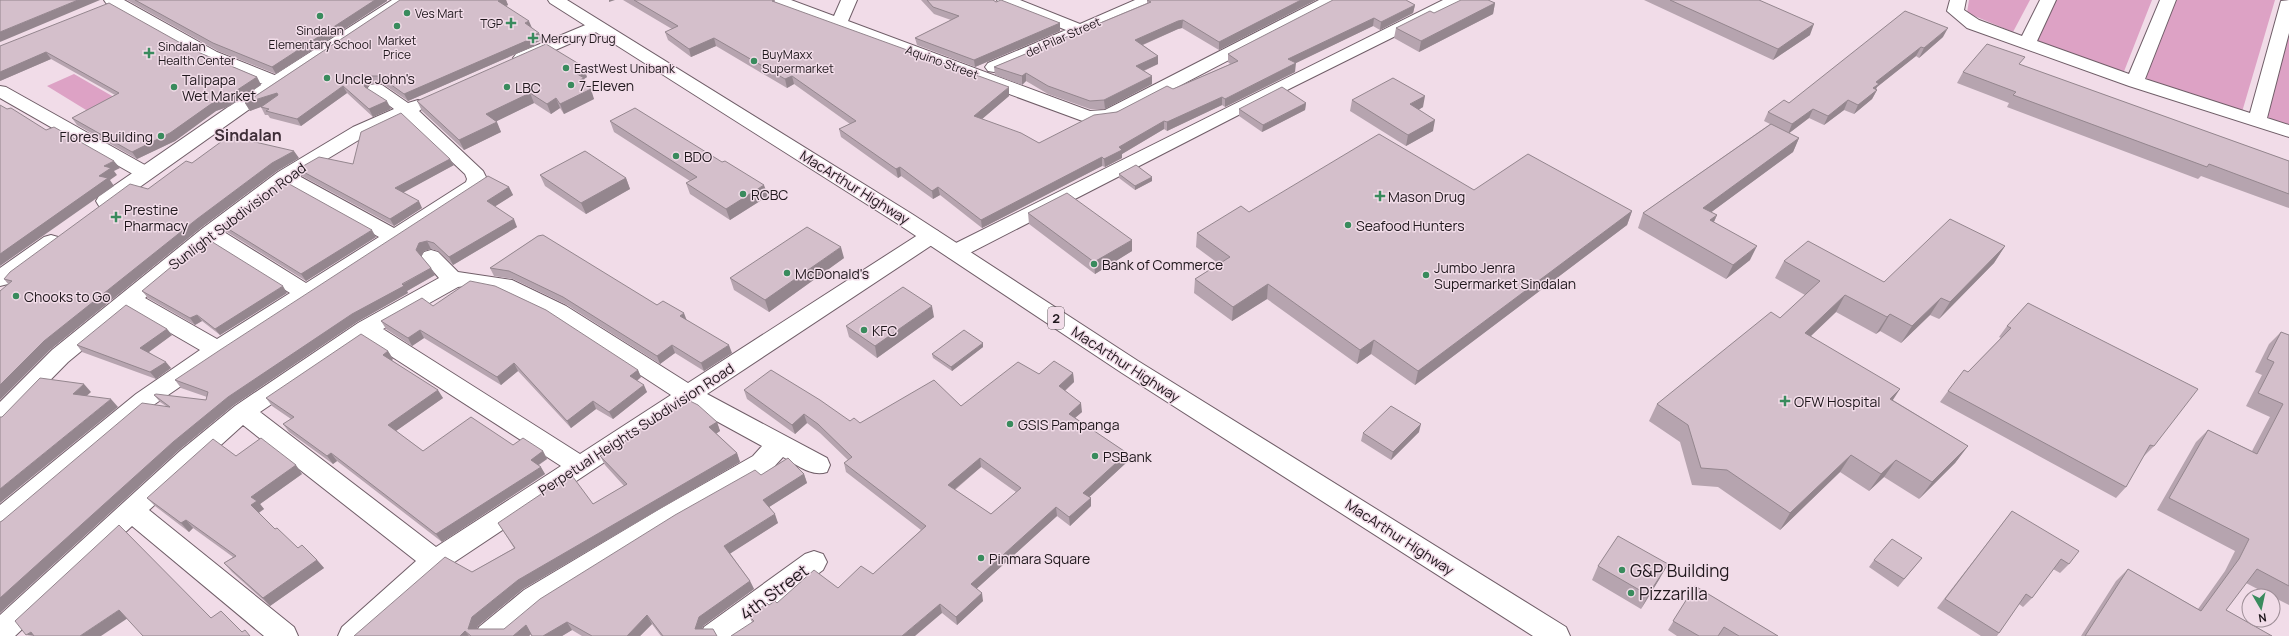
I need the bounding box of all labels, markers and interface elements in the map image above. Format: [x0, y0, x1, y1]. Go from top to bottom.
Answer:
place label: Ves Mart [415, 5, 463, 22]
marker: Ves Mart [402, 8, 412, 18]
marker: Sindalan Elementary School [315, 11, 325, 21]
street label: del Pilar Street [1023, 13, 1104, 61]
place label: TGP [480, 15, 503, 32]
marker: TGP [506, 18, 516, 28]
marker: Market Price [392, 21, 402, 31]
place label: Sindalan Elementary School [268, 22, 372, 53]
place label: Mercury Drug [541, 30, 616, 47]
place label: Market Price [378, 32, 417, 63]
marker: Mercury Drug [528, 33, 538, 43]
place label: Sindalan Health Center [158, 38, 236, 69]
street label: Aquino Street [903, 41, 981, 83]
place label: BuyMaxx Supermarket [762, 46, 834, 77]
marker: Sindalan Health Center [143, 47, 155, 59]
marker: BuyMaxx Supermarket [749, 56, 759, 66]
place label: EastWest Unibank [574, 60, 676, 77]
marker: EastWest Unibank [561, 63, 571, 73]
place label: Uncle John's [335, 69, 415, 88]
place label: Talipapa Wet Market [182, 70, 256, 105]
marker: Uncle John's [322, 73, 332, 83]
place label: 7-Eleven [579, 76, 634, 95]
place label: LBC [515, 78, 541, 97]
marker: 7-Eleven [566, 80, 576, 90]
marker: Talipapa Wet Market [169, 82, 179, 92]
marker: LBC [502, 82, 512, 92]
district label: Sindalan [214, 124, 282, 146]
place label: Flores Building [60, 127, 153, 146]
marker: Flores Building [156, 131, 166, 141]
street label: MacArthur Highway [797, 146, 914, 229]
place label: BDO [684, 147, 712, 166]
marker: BDO [671, 151, 681, 161]
street label: Sunlight Subdivision Road [165, 158, 309, 274]
place label: RCBC [751, 185, 788, 204]
place label: Mason Drug [1388, 187, 1465, 206]
marker: RCBC [738, 189, 748, 199]
marker: Mason Drug [1375, 191, 1385, 201]
place label: Prestine Pharmacy [124, 200, 189, 235]
marker: Prestine Pharmacy [111, 212, 121, 222]
place label: Seafood Hunters [1356, 216, 1465, 235]
marker: Seafood Hunters [1343, 220, 1353, 230]
place label: Bank of Commerce [1102, 255, 1223, 274]
place label: Jumbo Jenra Supermarket Sindalan [1434, 258, 1576, 293]
marker: Bank of Commerce [1089, 259, 1099, 269]
place label: McDonald's [795, 264, 869, 283]
marker: McDonald's [782, 268, 792, 278]
marker: Jumbo Jenra Supermarket Sindalan [1421, 270, 1431, 280]
place label: Chooks to Go [24, 287, 110, 306]
marker: Chooks to Go [11, 291, 21, 301]
road number: 2 [1048, 307, 1064, 329]
place label: KFC [872, 321, 897, 340]
street label: MacArthur Highway [1068, 322, 1184, 407]
marker: KFC [859, 325, 869, 335]
street label: Perpetual Heights Subdivision Road [535, 358, 737, 500]
place label: OFW Hospital [1794, 392, 1880, 411]
marker: OFW Hospital [1779, 395, 1791, 407]
place label: GSIS Pampanga [1018, 415, 1119, 434]
marker: GSIS Pampanga [1005, 419, 1015, 429]
place label: PSBank [1103, 447, 1153, 466]
marker: PSBank [1090, 451, 1100, 461]
street label: MacArthur Highway [1342, 495, 1458, 580]
place label: Pinmara Square [989, 549, 1090, 568]
marker: Pinmara Square [976, 553, 986, 563]
street label: 4th Street [735, 559, 813, 625]
place label: G&P Building [1630, 559, 1729, 582]
marker: G&P Building [1617, 565, 1627, 575]
place label: Pizzarilla [1639, 582, 1708, 605]
marker: Pizzarilla [1626, 588, 1636, 598]
north arrow [2241, 588, 2281, 628]
text: N [2257, 610, 2268, 626]

